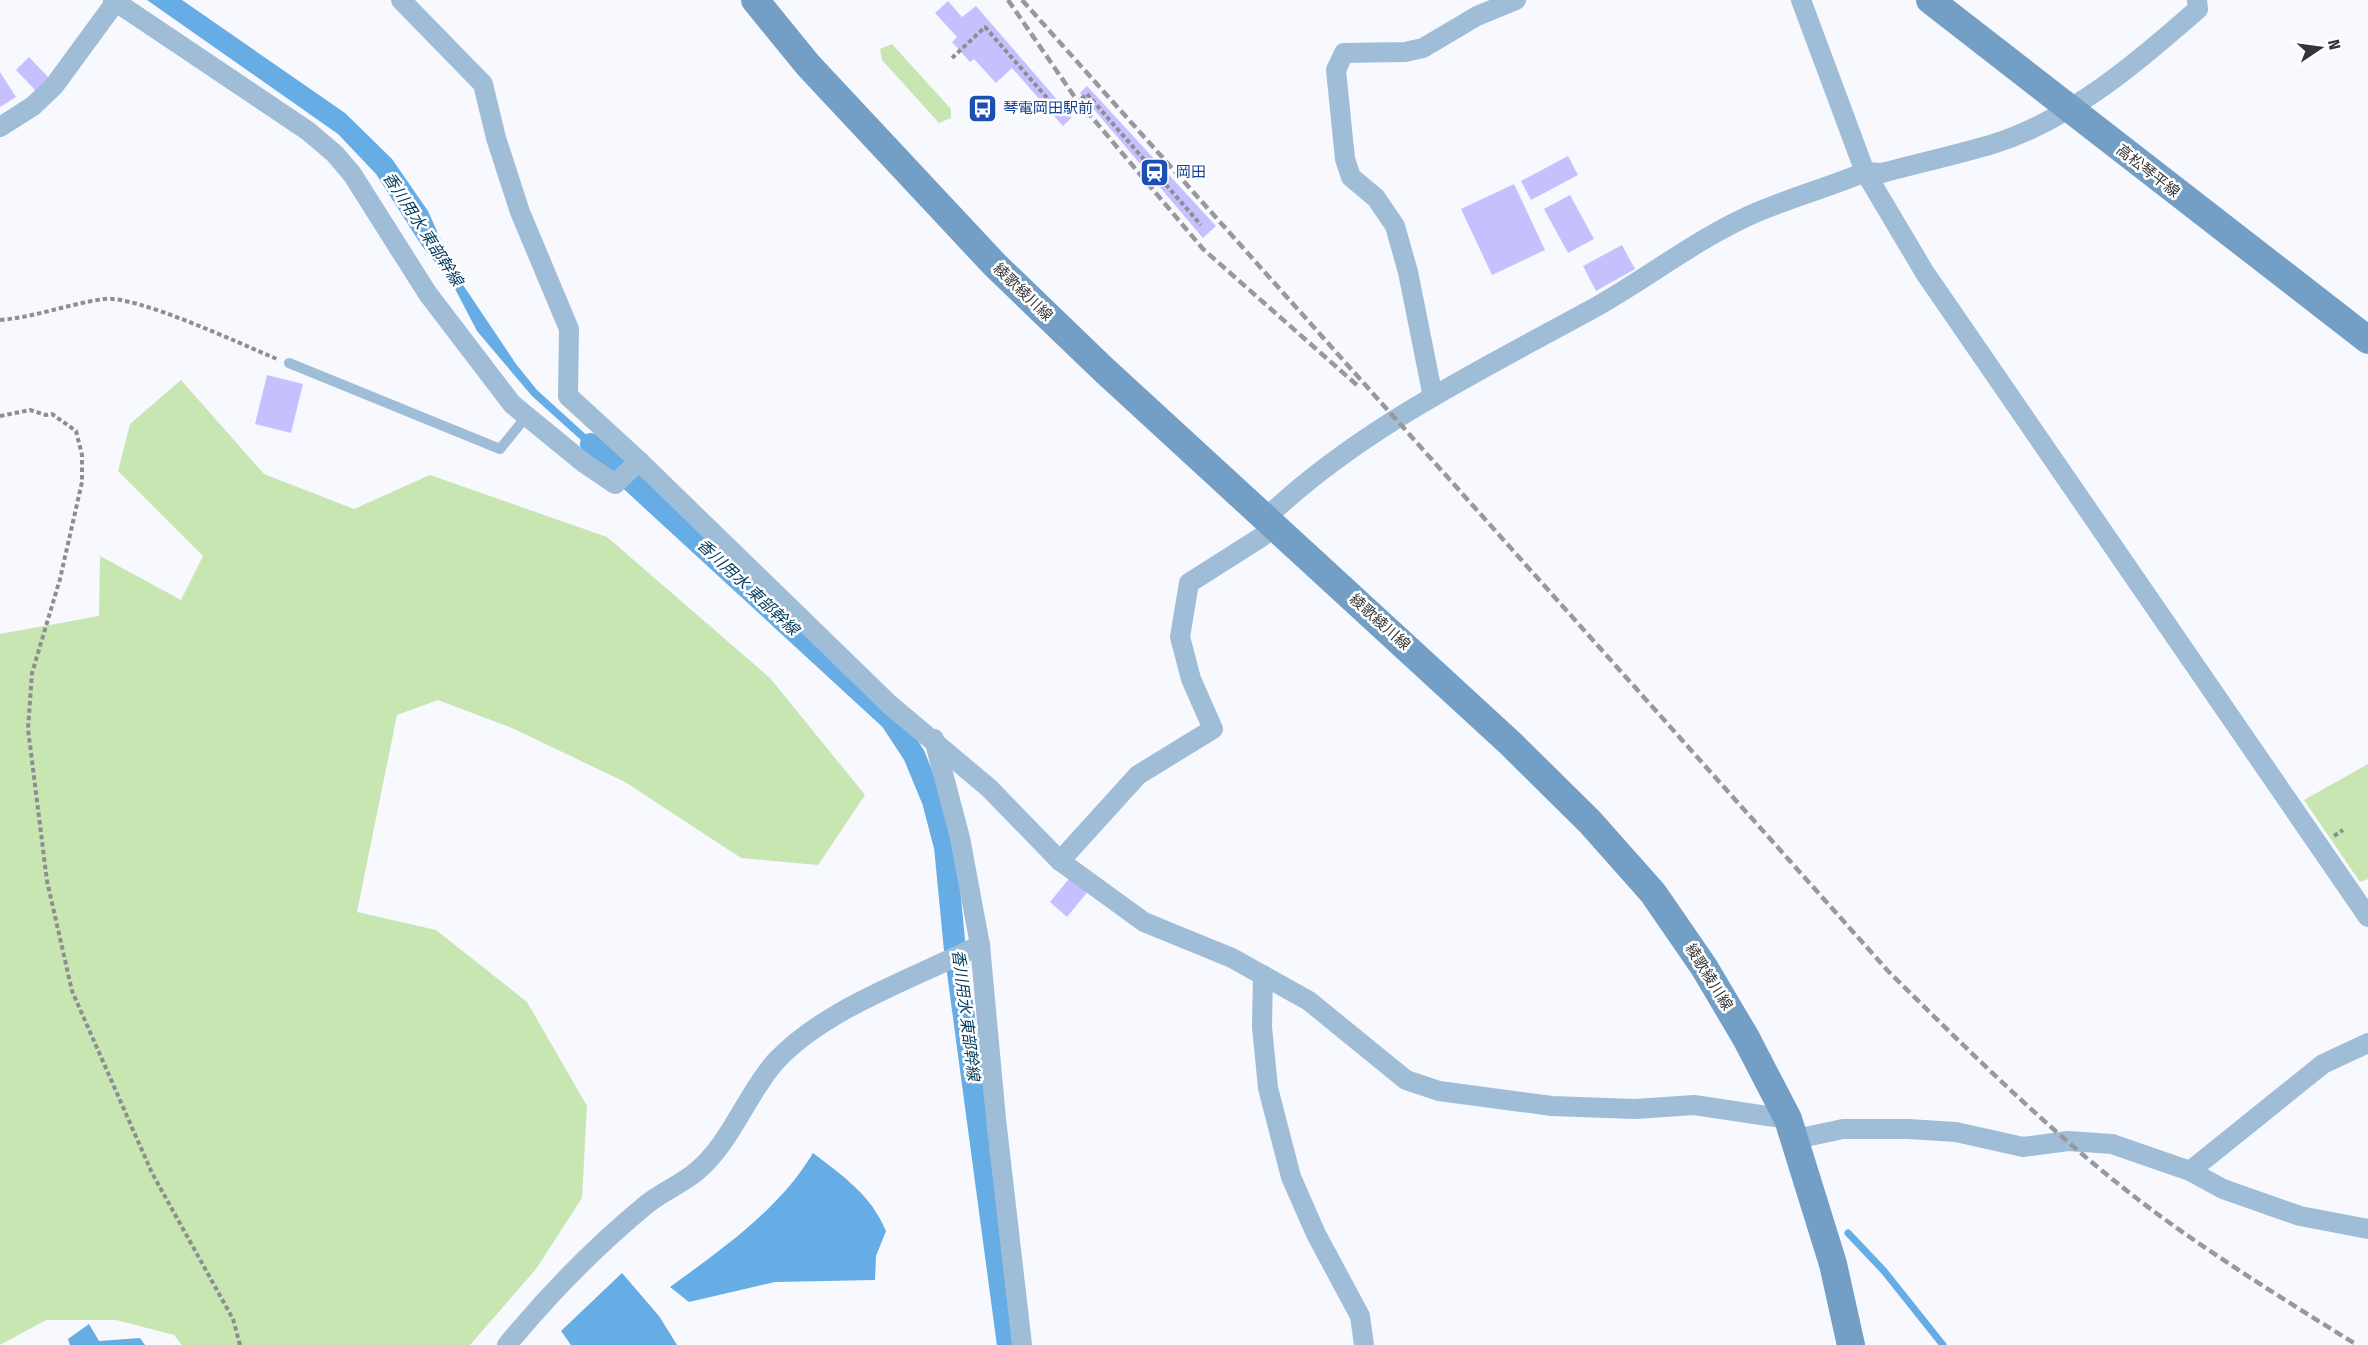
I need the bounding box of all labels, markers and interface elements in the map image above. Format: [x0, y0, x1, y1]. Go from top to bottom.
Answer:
north arrow [2290, 18, 2350, 78]
text: N [2324, 38, 2344, 52]
bus stop icon: 琴電岡田駅前 [966, 92, 998, 124]
place label: 琴電岡田駅前 [1003, 99, 1093, 117]
street label: 高松琴平線 [2113, 141, 2183, 201]
station icon: 岡田 [1139, 156, 1171, 188]
place label: 岡田 [1176, 163, 1206, 181]
water label: 香川用水 東部幹線 [379, 169, 468, 291]
street label: 綾歌綾川線 [990, 259, 1056, 325]
water label: 香川用水 東部幹線 [693, 535, 804, 640]
street label: 綾歌綾川線 [1346, 590, 1414, 654]
street label: 綾歌綾川線 [1681, 940, 1737, 1014]
water label: 香川用水 東部幹線 [949, 948, 984, 1083]

